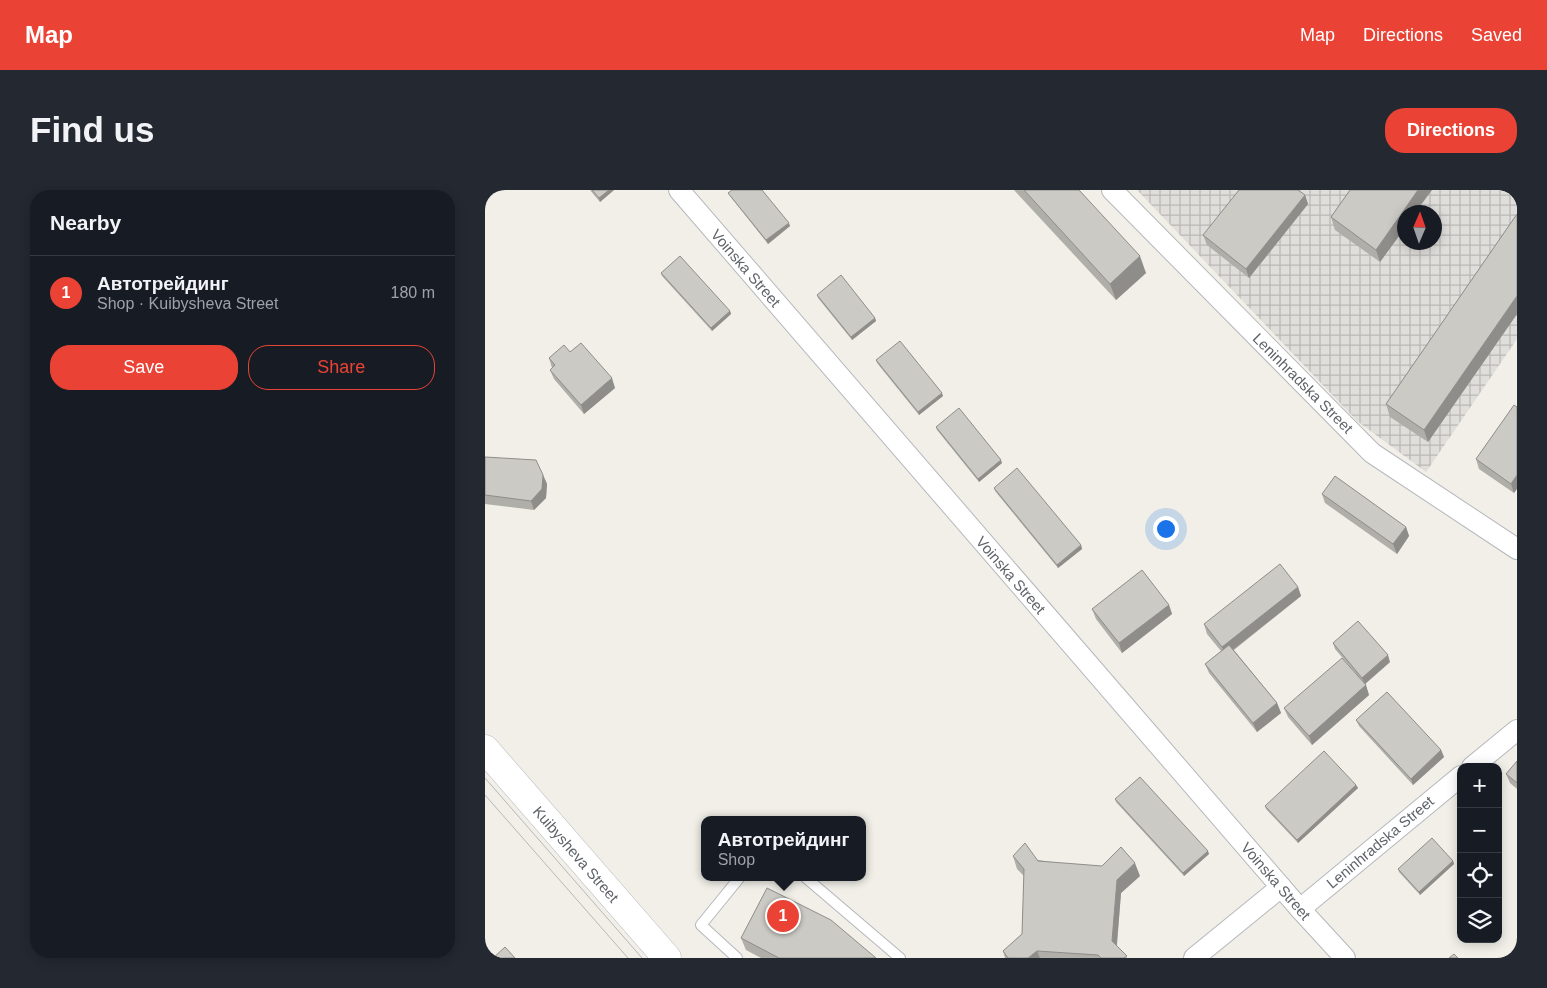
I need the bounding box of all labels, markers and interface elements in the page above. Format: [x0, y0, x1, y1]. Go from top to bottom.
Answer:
text: Map [25, 21, 73, 48]
text: Map [1300, 25, 1335, 45]
text: Directions [1363, 25, 1443, 45]
text: Saved [1471, 25, 1522, 45]
button: Directions [1385, 108, 1517, 153]
text: Find us [30, 110, 154, 149]
north arrow [1397, 205, 1442, 250]
text: Nearby [50, 211, 121, 234]
street label: Voinska Street [708, 226, 785, 311]
text: Автотрейдинг [97, 273, 229, 294]
text: 1 [62, 284, 70, 301]
text: 180 m [391, 284, 435, 301]
text: Shop · Kuibysheva Street [97, 295, 278, 312]
street label: Leninhradska Street [1250, 330, 1357, 437]
button: Save [50, 345, 238, 390]
button: Share [248, 345, 435, 390]
your location [1153, 516, 1179, 542]
street label: Voinska Street [973, 533, 1050, 618]
map controls [1457, 763, 1502, 943]
button: + [1457, 763, 1502, 808]
street label: Leninhradska Street [1323, 792, 1438, 892]
street label: Kuibysheva Street [530, 802, 623, 906]
button: − [1457, 808, 1502, 853]
popup [701, 816, 866, 881]
text: Автотрейдинг [718, 829, 849, 850]
street label: Voinska Street [1238, 839, 1315, 924]
text: Shop [718, 851, 755, 868]
button: locate [1457, 853, 1502, 898]
pin: 1 [767, 897, 799, 935]
button: layers [1457, 898, 1502, 943]

